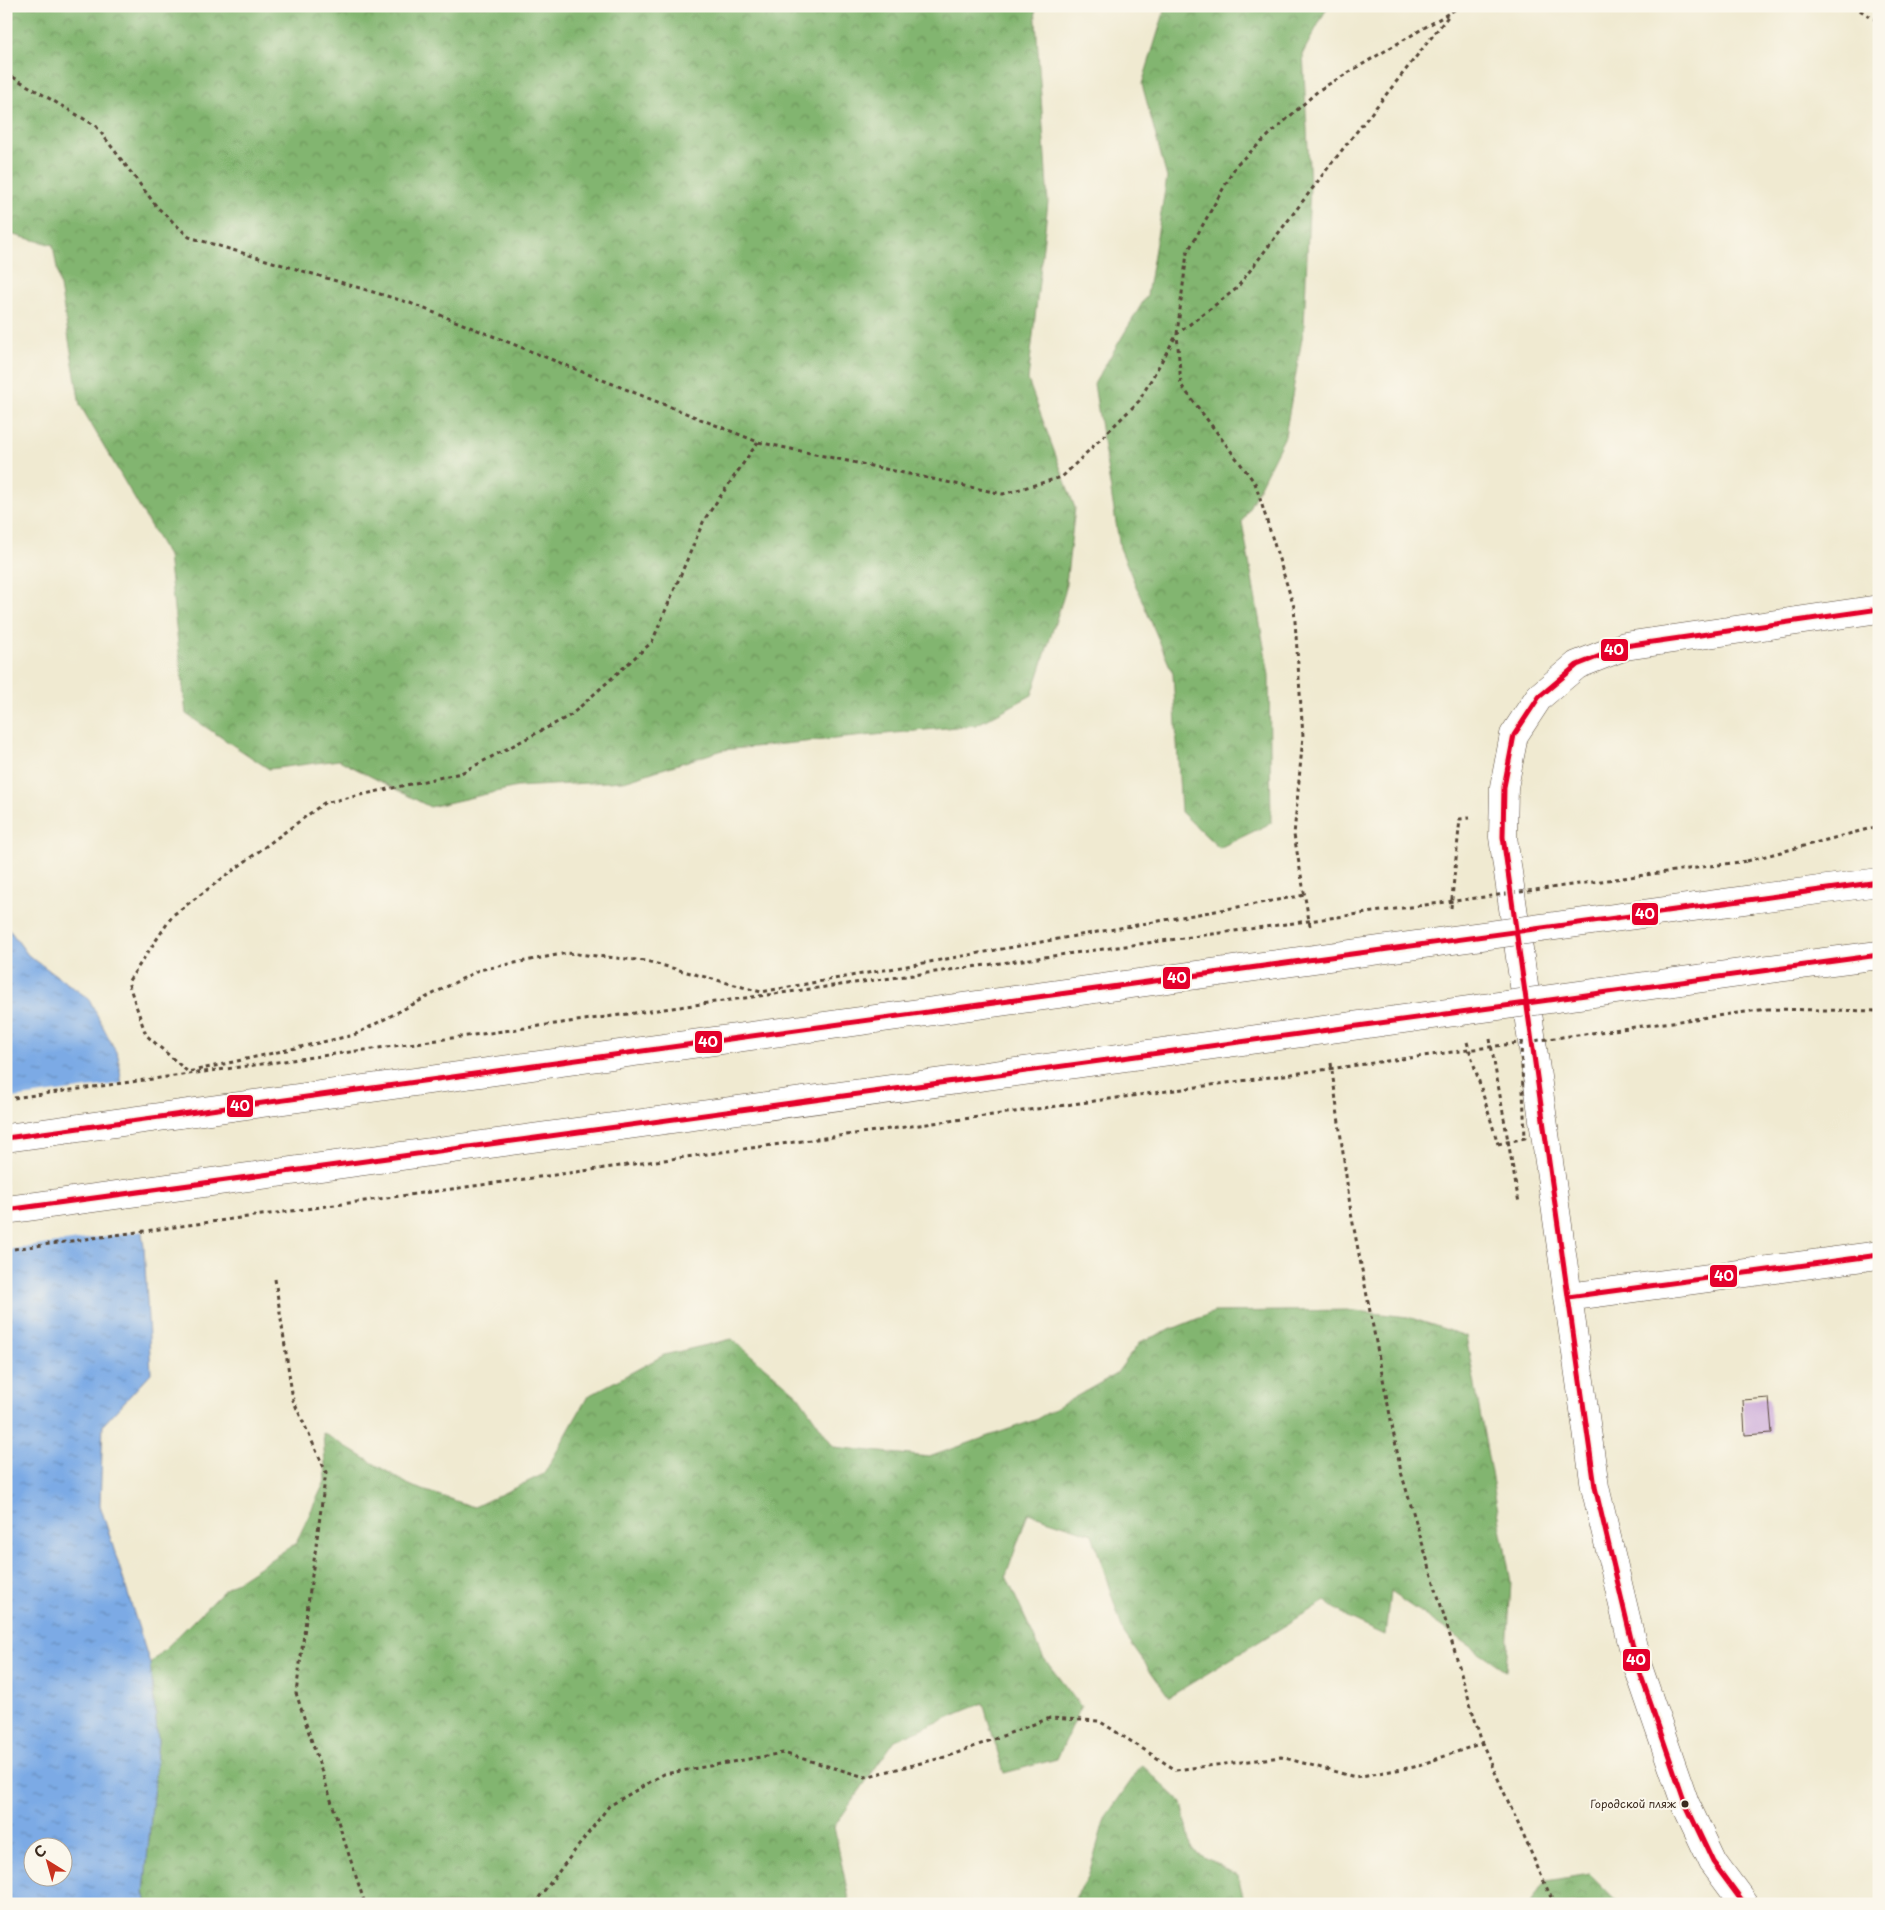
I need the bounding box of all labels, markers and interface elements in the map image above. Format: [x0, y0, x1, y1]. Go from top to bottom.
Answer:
line badge: 40 [1600, 638, 1629, 662]
text: 40 [1604, 639, 1624, 660]
line badge: 40 [1631, 902, 1659, 926]
text: 40 [1635, 903, 1655, 924]
line badge: 40 [1162, 966, 1191, 990]
text: 40 [1167, 967, 1187, 988]
line badge: 40 [694, 1030, 723, 1054]
text: 40 [698, 1031, 718, 1052]
line badge: 40 [226, 1094, 254, 1118]
text: 40 [230, 1095, 250, 1116]
line badge: 40 [1709, 1264, 1738, 1288]
text: 40 [1714, 1265, 1734, 1286]
line badge: 40 [1622, 1648, 1651, 1672]
text: 40 [1626, 1649, 1646, 1670]
place label: Городской пляж [1590, 1795, 1677, 1812]
marker: Городской пляж [1680, 1799, 1690, 1809]
north arrow [22, 1838, 72, 1888]
text: С [29, 1840, 50, 1863]

